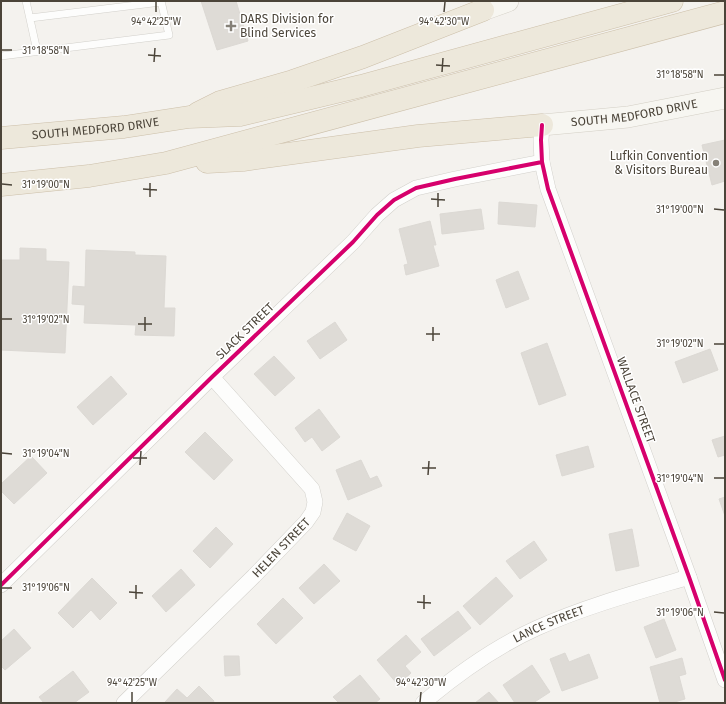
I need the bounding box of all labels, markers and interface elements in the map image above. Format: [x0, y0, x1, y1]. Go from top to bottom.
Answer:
place label: DARS Division for Blind Services [240, 12, 334, 40]
text: 94°42'25"W [131, 16, 182, 28]
text: 94°42'30"W [419, 16, 470, 28]
marker: DARS Division for Blind Services [225, 20, 237, 32]
text: 31°18'58"N [22, 45, 70, 57]
text: 31°18'58"N [656, 69, 704, 81]
street label: SOUTH MEDFORD DRIVE [570, 97, 699, 129]
street label: SOUTH MEDFORD DRIVE [31, 115, 160, 142]
place label: Lufkin Convention & Visitors Bureau [610, 149, 708, 177]
marker: Lufkin Convention & Visitors Bureau [711, 158, 721, 168]
text: 31°19'00"N [22, 179, 70, 191]
text: 31°19'00"N [656, 204, 704, 216]
street label: SLACK STREET [213, 299, 277, 362]
text: 31°19'02"N [22, 314, 70, 326]
text: 31°19'02"N [656, 338, 704, 350]
street label: WALLACE STREET [614, 355, 658, 446]
text: 31°19'04"N [22, 448, 70, 460]
text: 31°19'04"N [656, 473, 704, 485]
street label: HELEN STREET [249, 514, 314, 580]
text: 31°19'06"N [22, 582, 70, 594]
street label: LANCE STREET [510, 603, 587, 646]
text: 31°19'06"N [656, 607, 704, 619]
text: 94°42'25"W [107, 677, 158, 689]
text: 94°42'30"W [396, 677, 447, 689]

